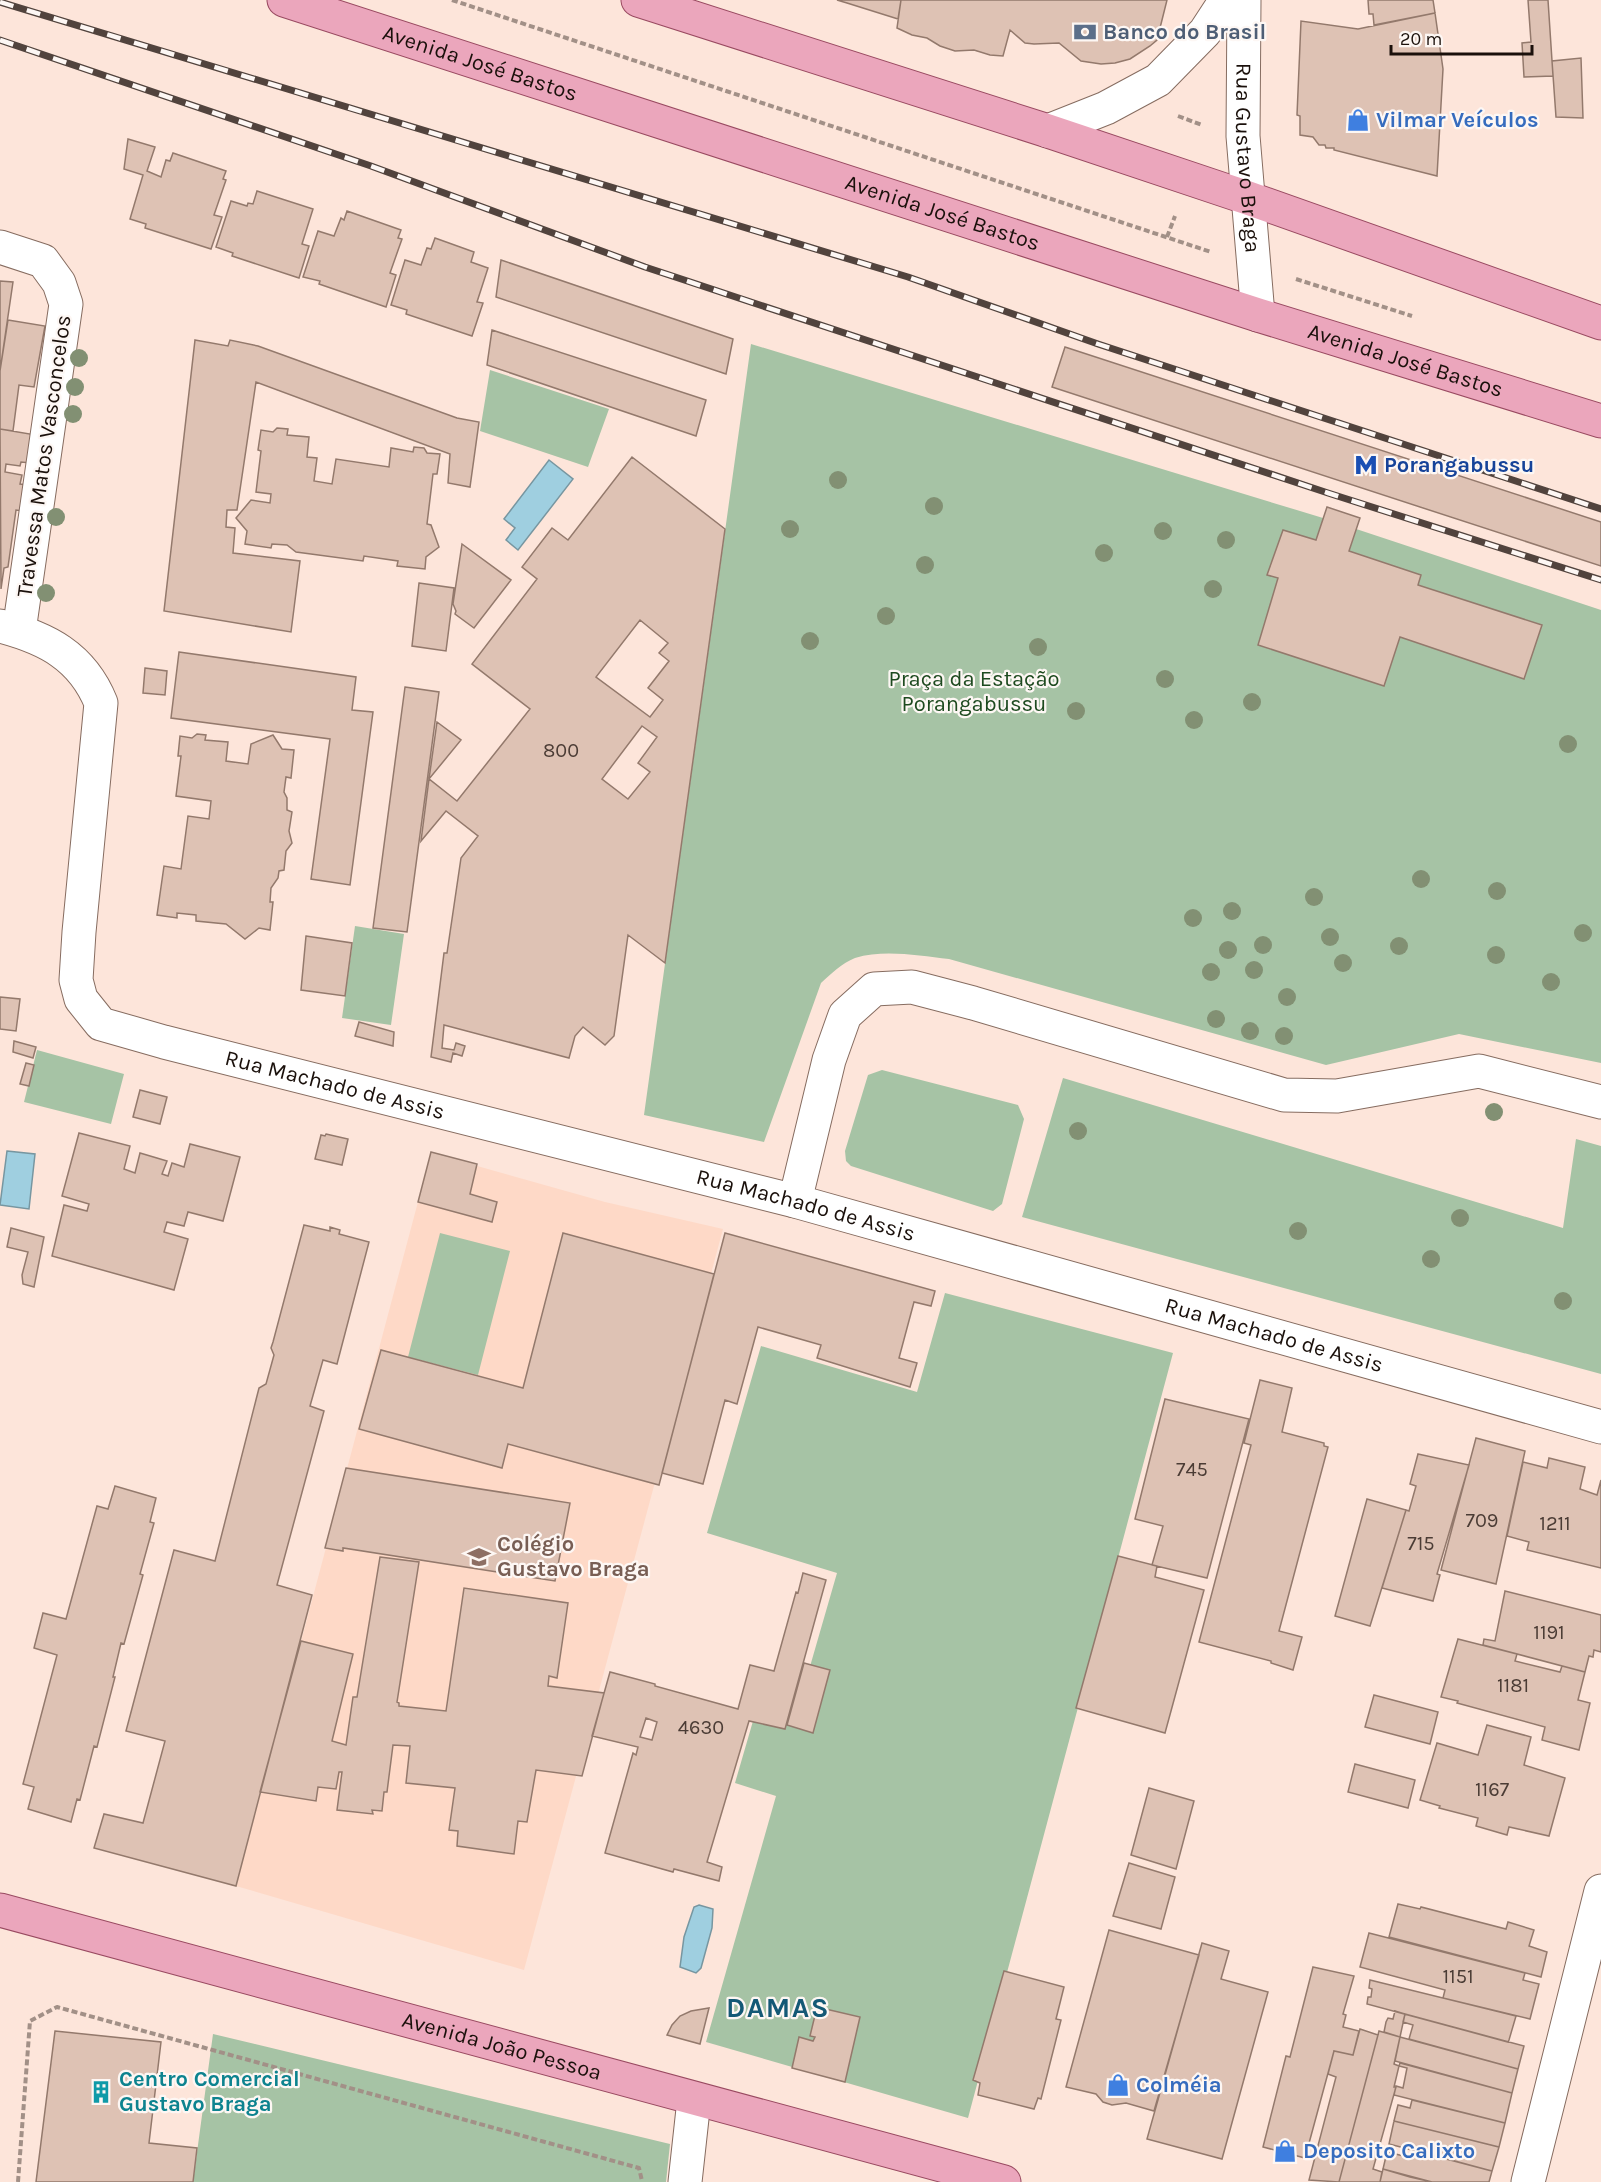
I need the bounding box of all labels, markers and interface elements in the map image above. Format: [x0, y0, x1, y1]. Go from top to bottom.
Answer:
scale bar [1391, 18, 1532, 56]
bank icon: Banco do Brasil [1072, 19, 1098, 45]
place label: Banco do Brasil [1103, 19, 1266, 45]
street label: Avenida José Bastos [379, 20, 581, 107]
text: 20 m [1400, 28, 1442, 50]
street label: Rua Gustavo Braga [1230, 63, 1266, 254]
shop icon: Vilmar Veículos [1345, 107, 1371, 133]
place label: Vilmar Veículos [1376, 107, 1539, 133]
street label: Avenida José Bastos [842, 169, 1043, 257]
street label: Travessa Matos Vasconcelos [11, 313, 77, 599]
street label: Avenida José Bastos [1305, 318, 1506, 403]
metro station icon: Porangabussu [1353, 452, 1379, 478]
place label: Porangabussu [1384, 452, 1534, 478]
park label: Praça da Estação Porangabussu [888, 666, 1060, 717]
house number: 800 [543, 739, 579, 762]
street label: Rua Machado de Assis [222, 1045, 447, 1125]
street label: Rua Machado de Assis [694, 1164, 918, 1247]
street label: Rua Machado de Assis [1162, 1292, 1386, 1378]
house number: 745 [1176, 1458, 1208, 1481]
house number: 709 [1466, 1509, 1498, 1532]
house number: 1211 [1539, 1512, 1571, 1535]
place label: Colégio Gustavo Braga [497, 1531, 650, 1582]
house number: 715 [1407, 1532, 1435, 1555]
school or university icon: Colégio Gustavo Braga [466, 1544, 492, 1570]
house number: 1191 [1533, 1621, 1565, 1644]
house number: 1181 [1497, 1674, 1529, 1697]
house number: 4630 [678, 1716, 724, 1739]
house number: 1167 [1475, 1778, 1510, 1801]
house number: 1151 [1442, 1965, 1474, 1988]
district label: DAMAS [726, 1991, 830, 2024]
street label: Avenida João Pessoa [399, 2007, 605, 2086]
place label: Centro Comercial Gustavo Braga [119, 2066, 300, 2117]
shop icon: Colméia [1105, 2072, 1131, 2098]
place label: Colméia [1136, 2072, 1222, 2098]
building icon: Centro Comercial Gustavo Braga [88, 2079, 114, 2105]
shop icon: Deposito Calixto [1272, 2138, 1298, 2164]
place label: Deposito Calixto [1303, 2138, 1475, 2164]

